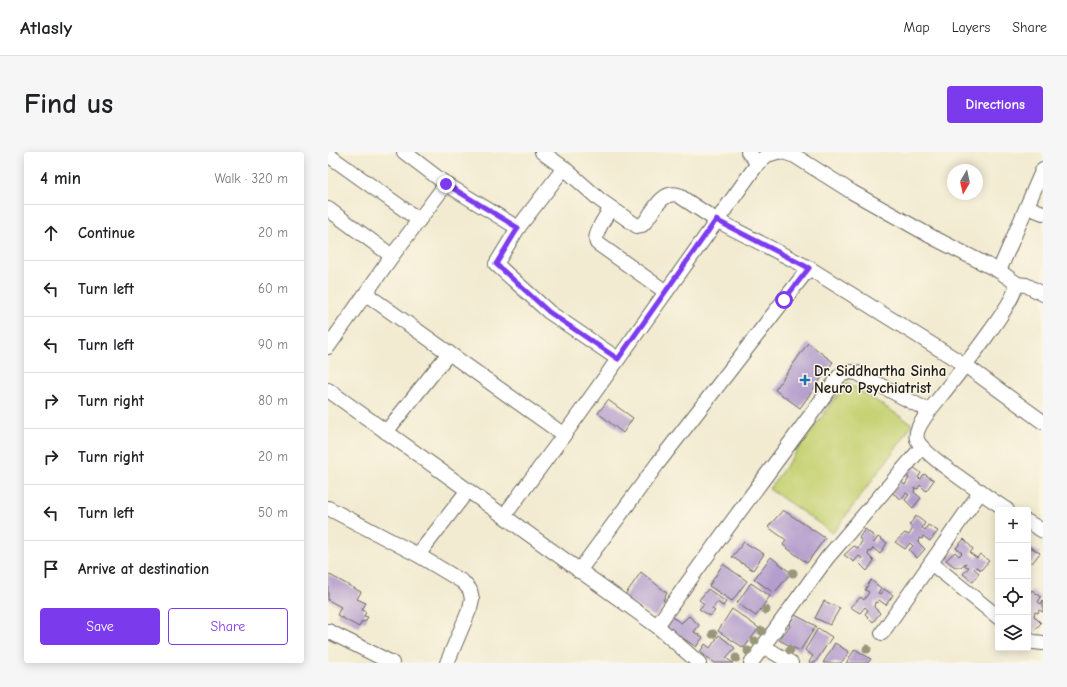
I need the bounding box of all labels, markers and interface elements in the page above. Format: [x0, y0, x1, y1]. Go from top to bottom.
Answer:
text: Atlasly [20, 17, 72, 39]
text: Map [903, 19, 930, 36]
text: Layers [952, 19, 990, 36]
text: Share [1012, 19, 1047, 36]
button: Directions [947, 86, 1043, 123]
text: Find us [24, 88, 113, 120]
north arrow [947, 164, 983, 200]
text: 4 min [40, 169, 81, 188]
text: Walk · 320 m [214, 171, 288, 186]
route end [437, 175, 455, 193]
icon: ahead [40, 222, 62, 244]
text: Continue [78, 224, 135, 242]
text: 20 m [258, 225, 288, 240]
icon: left [40, 278, 62, 300]
text: Turn left [78, 280, 134, 298]
text: 60 m [258, 281, 288, 296]
route start [775, 291, 793, 309]
icon: left [40, 334, 62, 356]
text: Turn left [78, 336, 134, 354]
text: 90 m [258, 337, 288, 352]
place label: Dr. Siddhartha Sinha Neuro Psychiatrist [814, 362, 946, 397]
marker: Dr. Siddhartha Sinha Neuro Psychiatrist [799, 374, 811, 386]
icon: right [40, 390, 62, 412]
text: Turn right [78, 392, 144, 410]
text: 80 m [258, 393, 288, 408]
icon: right [40, 446, 62, 468]
text: Turn right [78, 448, 144, 466]
text: 20 m [258, 449, 288, 464]
icon: left [40, 502, 62, 524]
text: Turn left [78, 504, 134, 522]
text: 50 m [258, 505, 288, 520]
map controls [995, 507, 1031, 651]
button: + [995, 507, 1031, 543]
button: − [995, 543, 1031, 579]
icon: arrive [40, 558, 62, 580]
text: Arrive at destination [78, 560, 209, 578]
button: locate [995, 579, 1031, 615]
button: Save [40, 608, 160, 645]
button: Share [168, 608, 288, 645]
button: layers [995, 615, 1031, 651]

